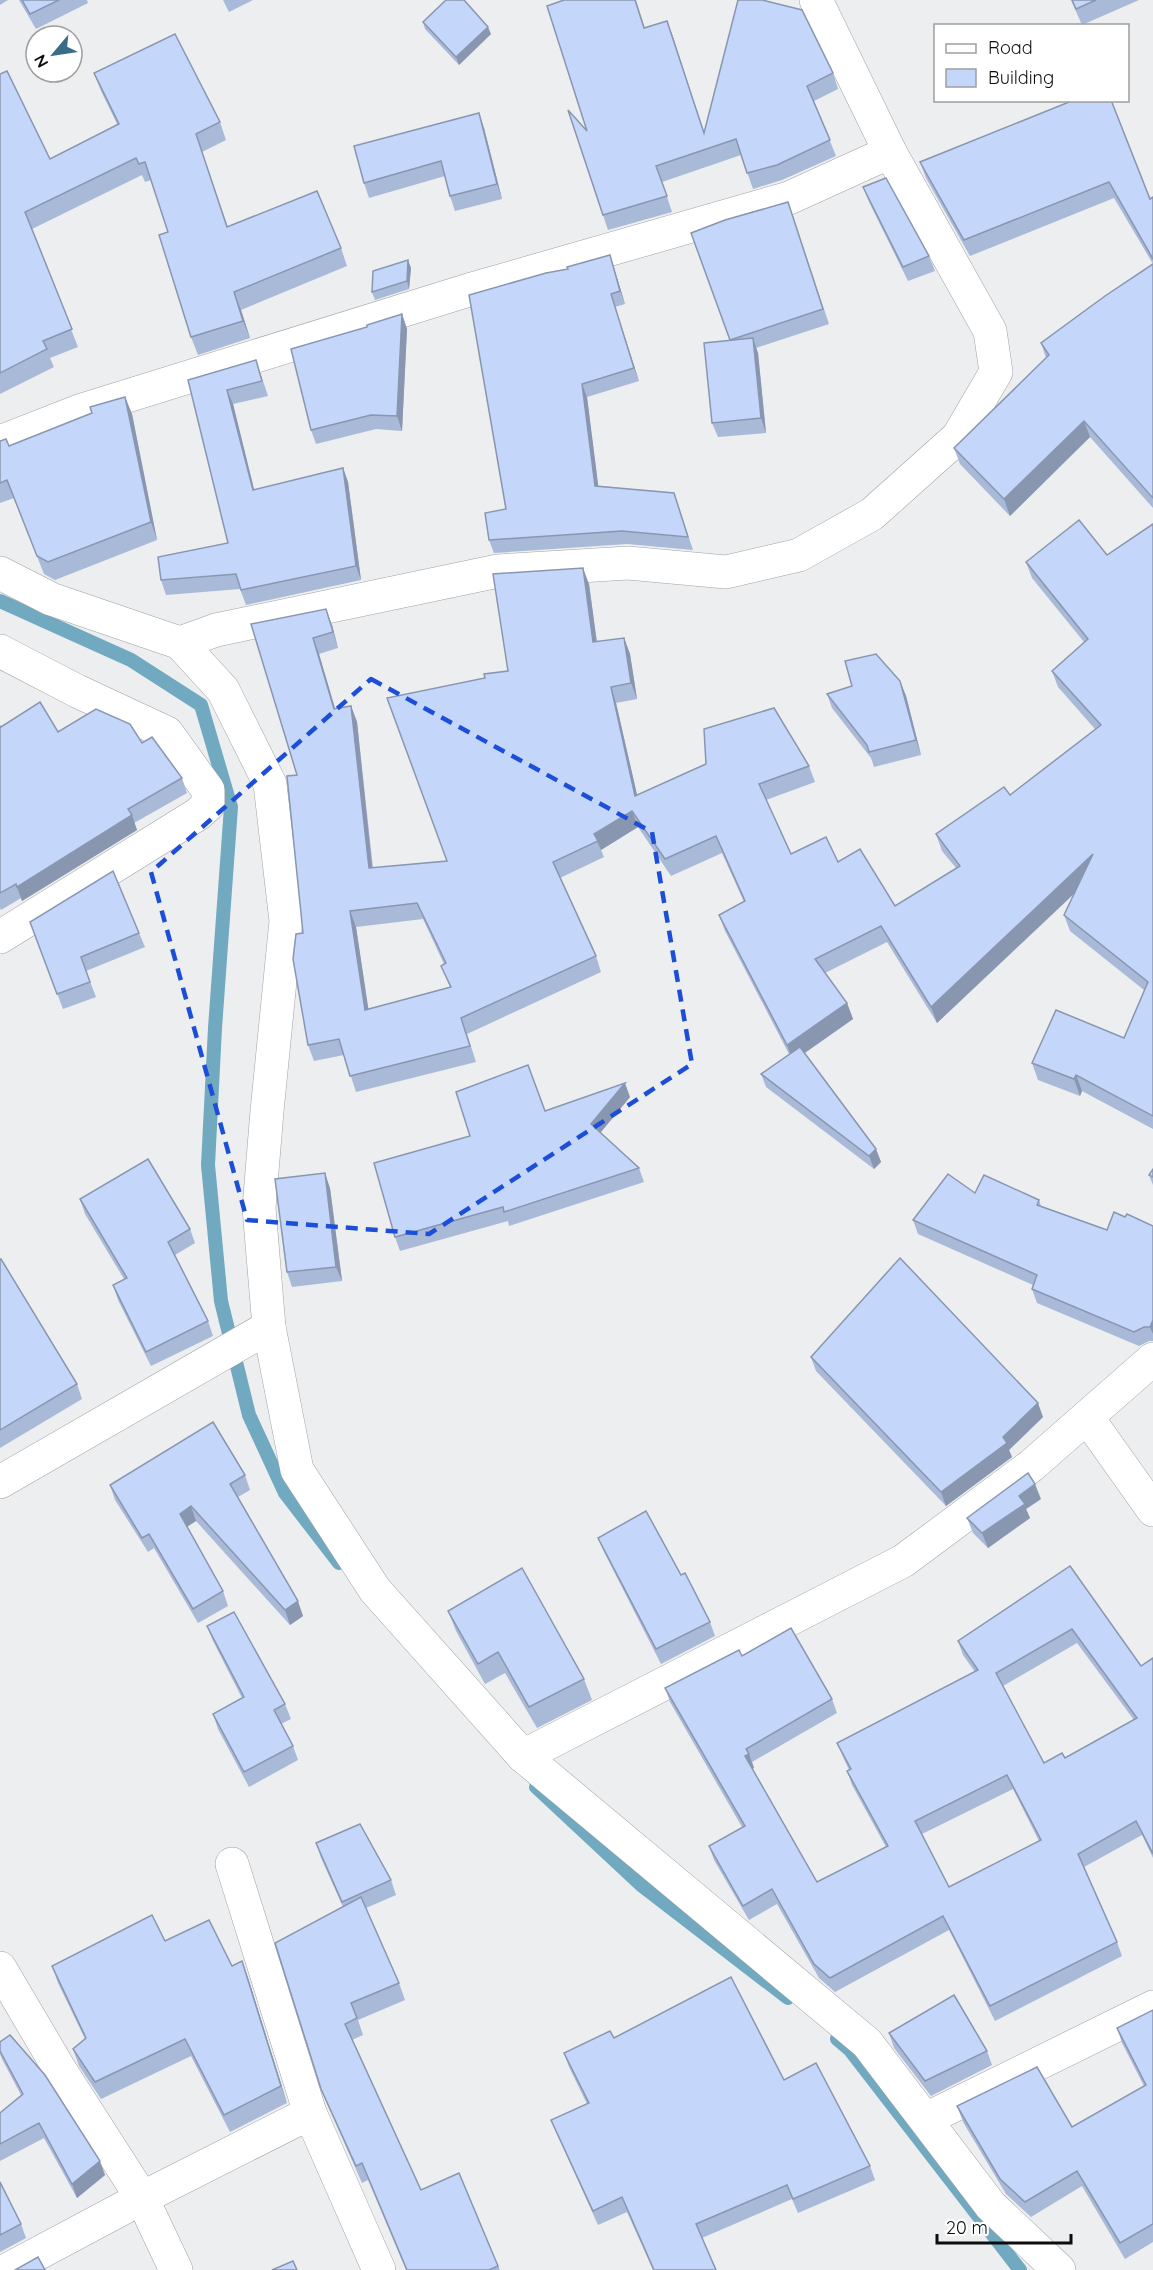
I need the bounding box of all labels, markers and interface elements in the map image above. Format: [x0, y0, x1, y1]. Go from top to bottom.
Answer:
north arrow [24, 24, 84, 84]
legend [934, 24, 1129, 102]
text: Road [988, 36, 1033, 59]
text: N [29, 51, 52, 71]
text: Building [988, 66, 1054, 89]
scale bar [937, 2207, 1070, 2245]
text: 20 m [946, 2216, 988, 2239]

